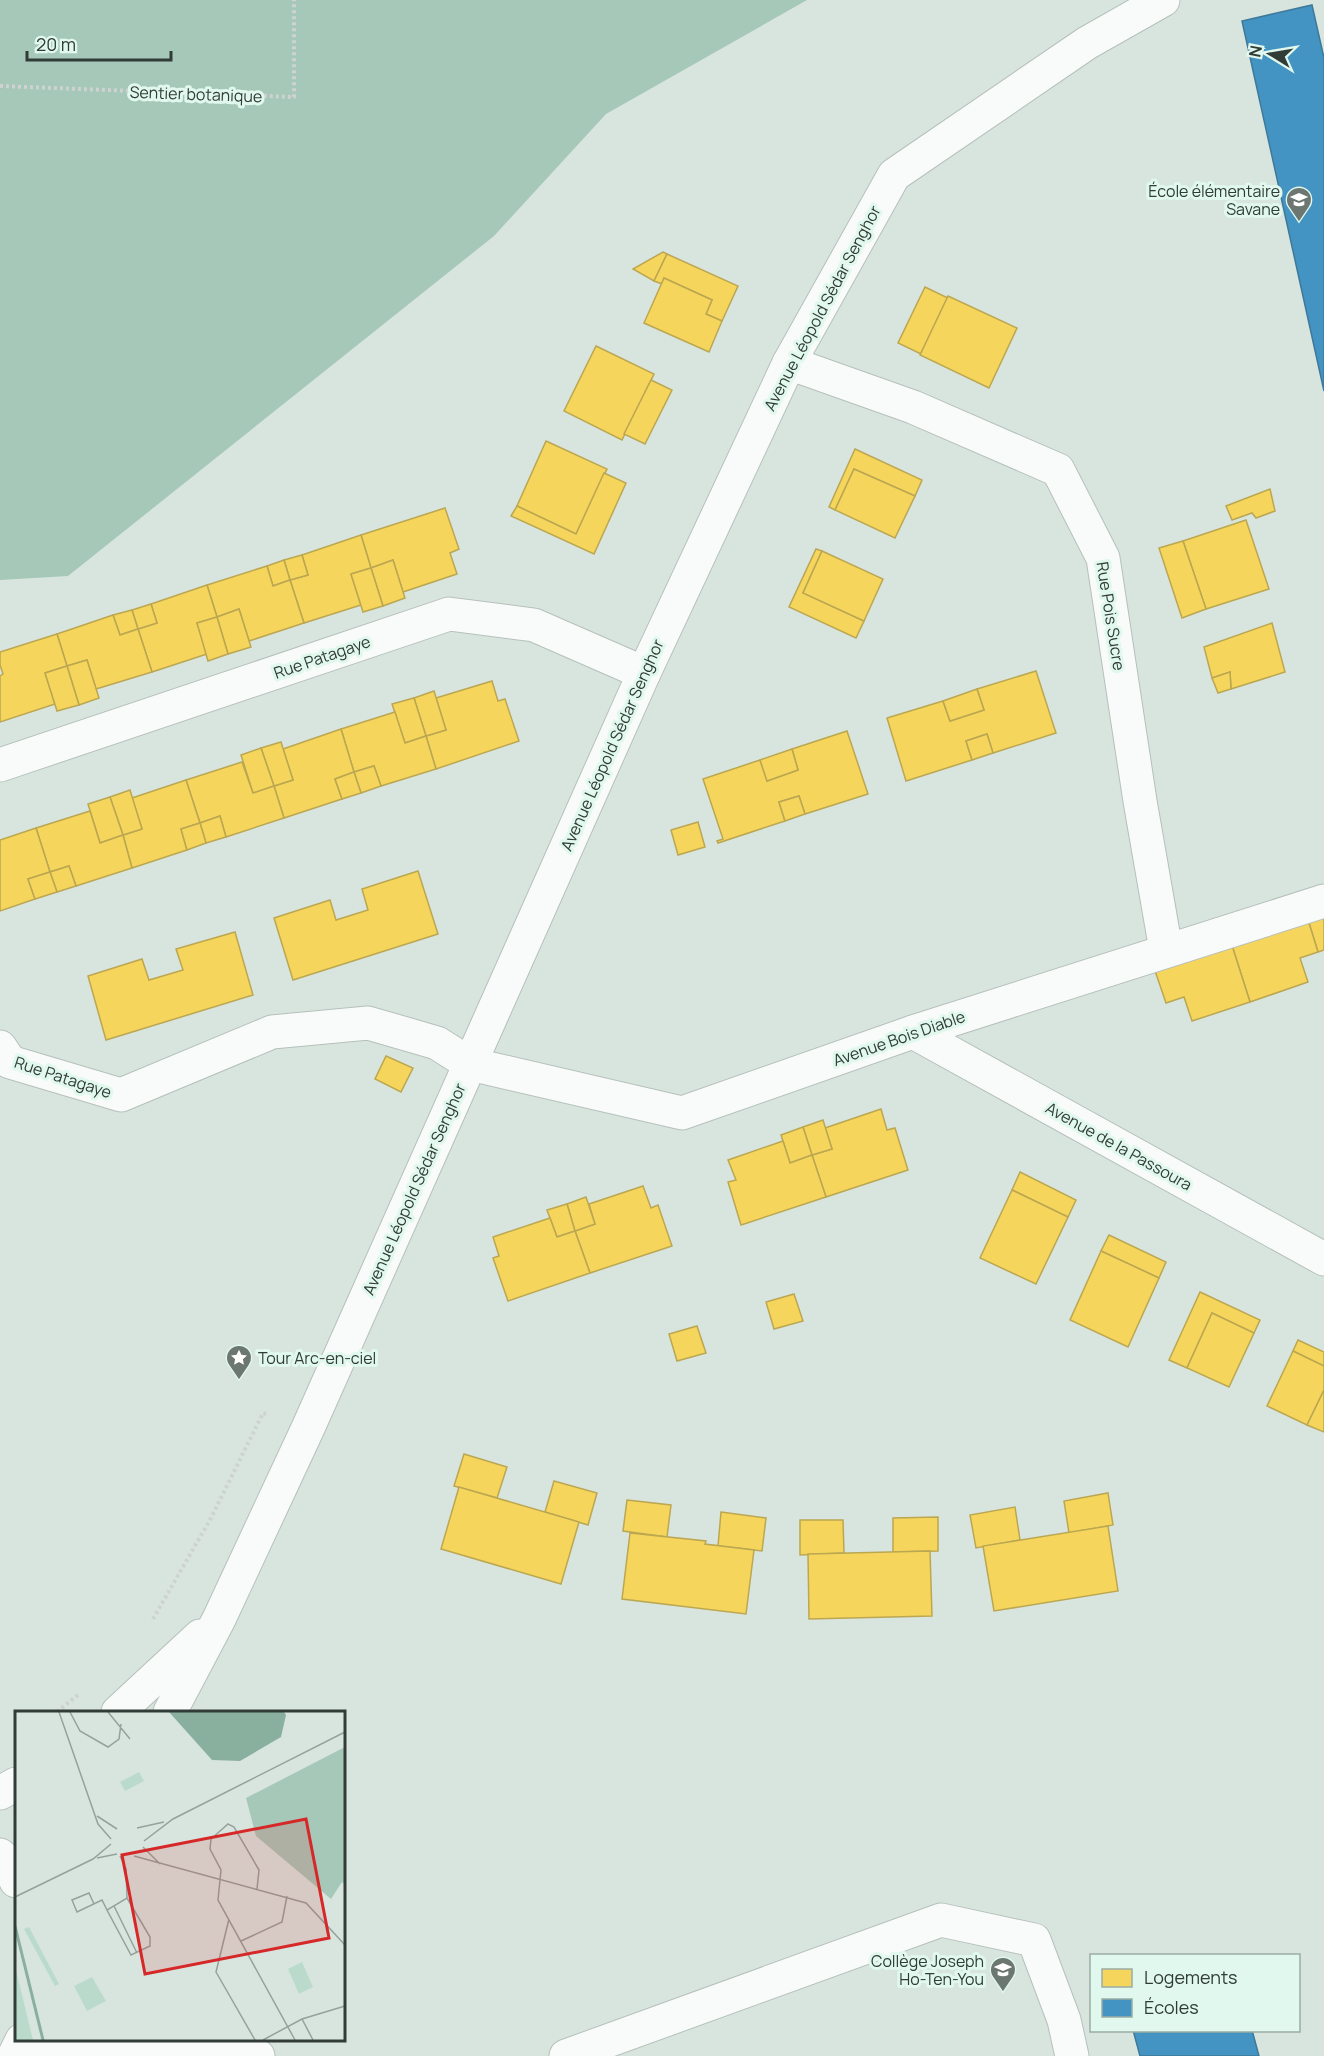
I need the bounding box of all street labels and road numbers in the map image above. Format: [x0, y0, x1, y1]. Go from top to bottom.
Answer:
street label: Sentier botanique [129, 81, 263, 107]
street label: Avenue Léopold Sédar Senghor [758, 201, 886, 415]
street label: Rue Pois Sucre [1092, 560, 1130, 672]
street label: Rue Patagaye [271, 630, 373, 684]
street label: Avenue Léopold Sédar Senghor [555, 635, 669, 854]
street label: Avenue Bois Diable [830, 1005, 968, 1071]
street label: Rue Patagaye [12, 1051, 114, 1103]
street label: Avenue Léopold Sédar Senghor [357, 1079, 471, 1298]
street label: Avenue de la Passoura [1042, 1097, 1196, 1195]

